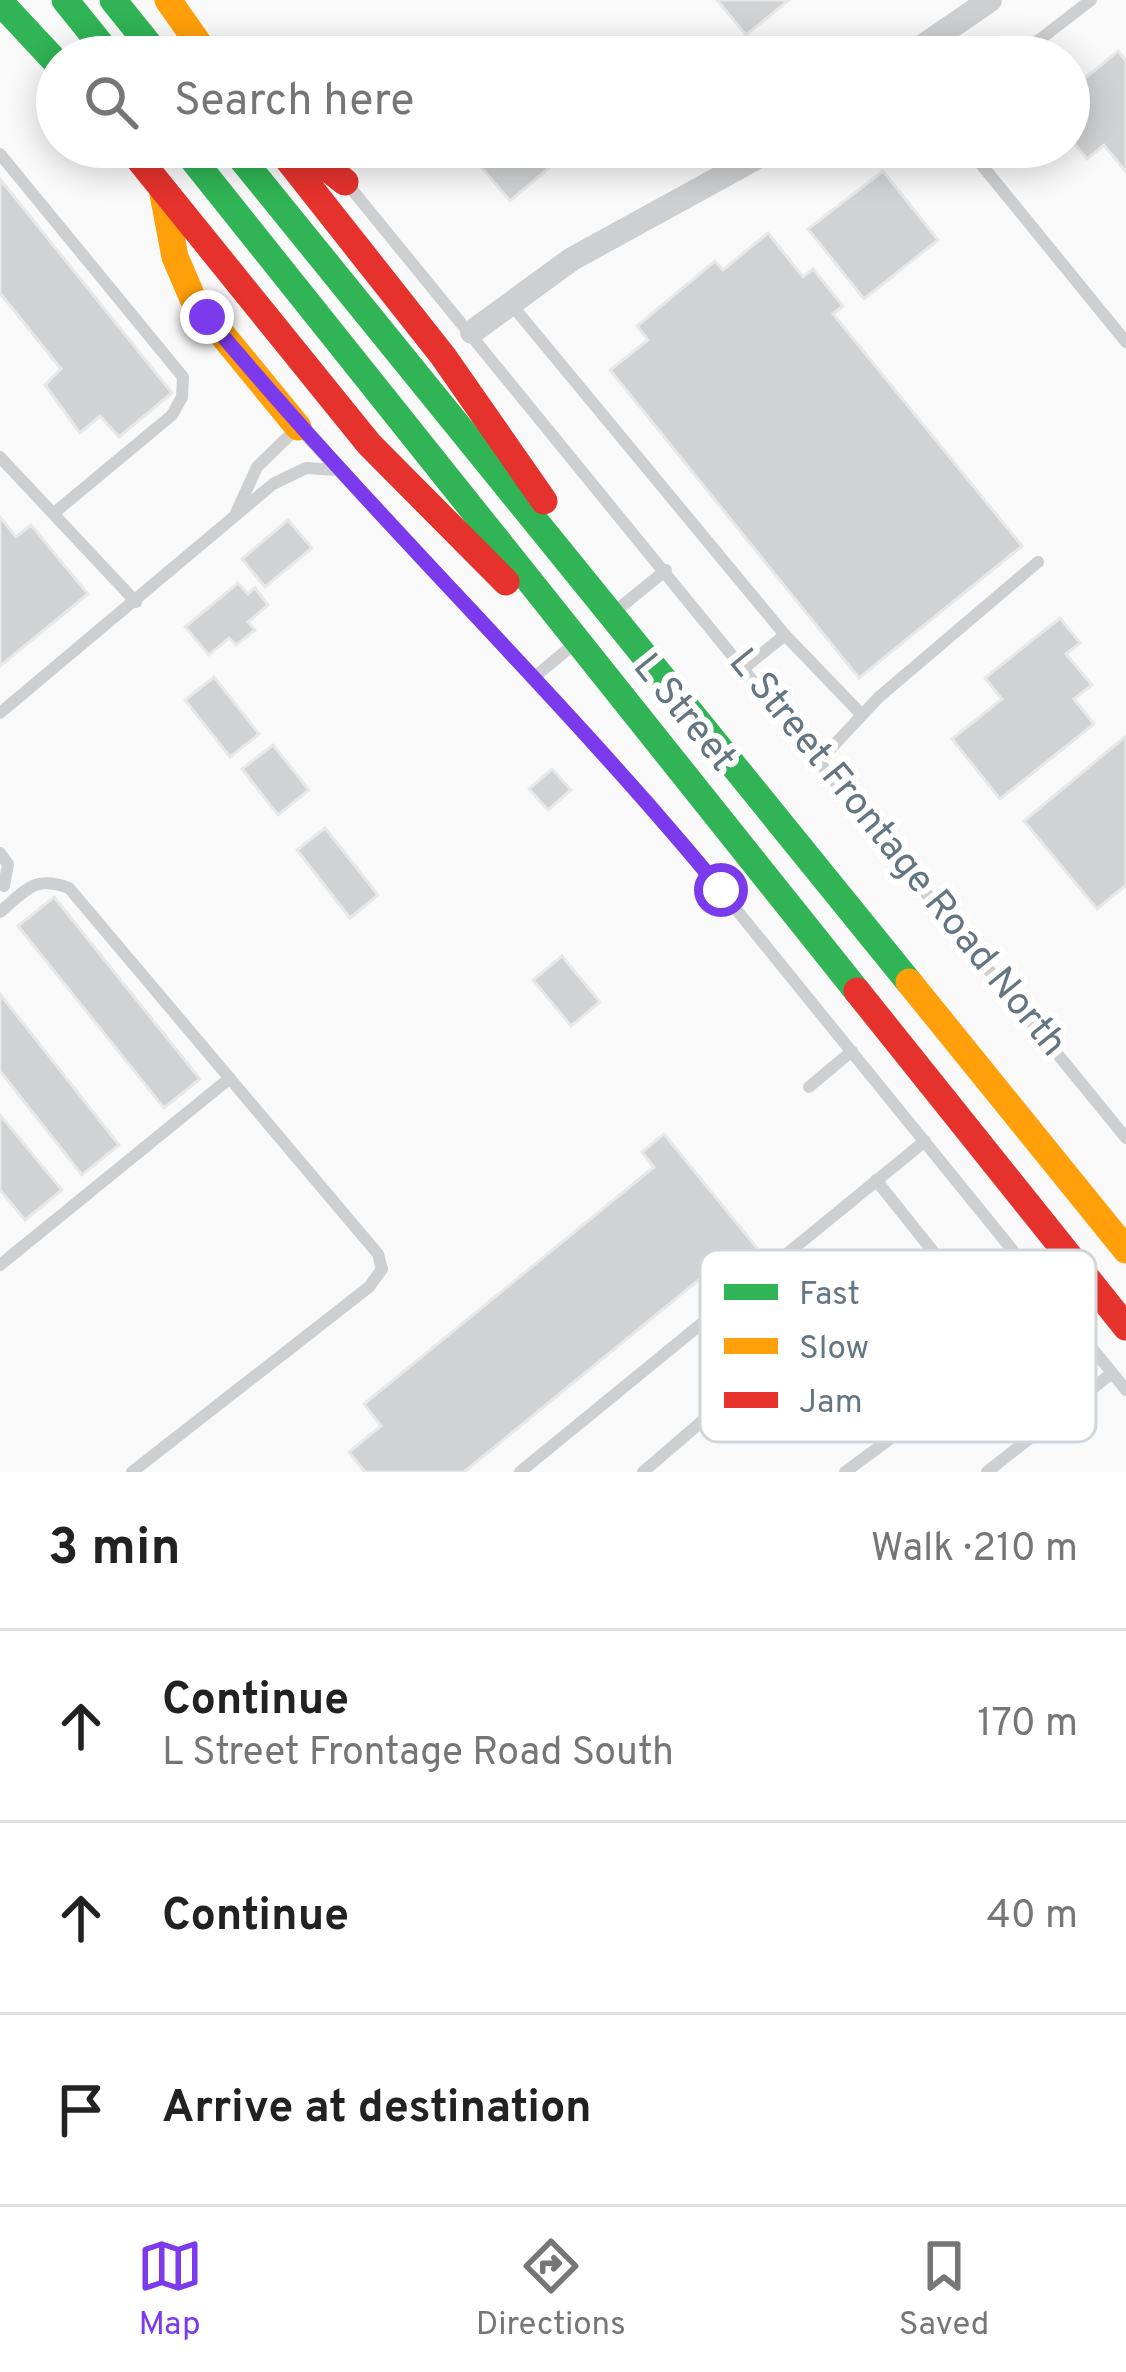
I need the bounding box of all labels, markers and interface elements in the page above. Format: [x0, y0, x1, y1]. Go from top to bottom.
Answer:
search box [36, 36, 1090, 168]
icon: search [78, 69, 144, 135]
text: Search here [174, 74, 414, 131]
route end [180, 290, 234, 344]
street label: L Street Frontage Road North [716, 640, 1076, 1068]
street label: L Street [621, 645, 745, 783]
route start [694, 863, 748, 917]
legend [700, 1250, 1096, 1442]
text: Fast [799, 1275, 860, 1317]
text: Slow [799, 1329, 869, 1371]
text: Jam [799, 1383, 863, 1425]
text: 3 min [48, 1518, 181, 1583]
text: Walk · 210 m [871, 1526, 1078, 1575]
text: Continue [162, 1673, 349, 1730]
icon: ahead [48, 1693, 114, 1759]
text: 170 m [977, 1701, 1078, 1750]
text: L Street Frontage Road South [162, 1730, 674, 1779]
icon: ahead [48, 1885, 114, 1951]
text: Continue [162, 1889, 349, 1946]
text: 40 m [987, 1893, 1078, 1942]
icon: arrive [48, 2077, 114, 2143]
text: Arrive at destination [162, 2081, 592, 2138]
tab: Map [137, 2233, 203, 2347]
tab: Directions [476, 2233, 626, 2347]
tab: Saved [899, 2233, 989, 2347]

